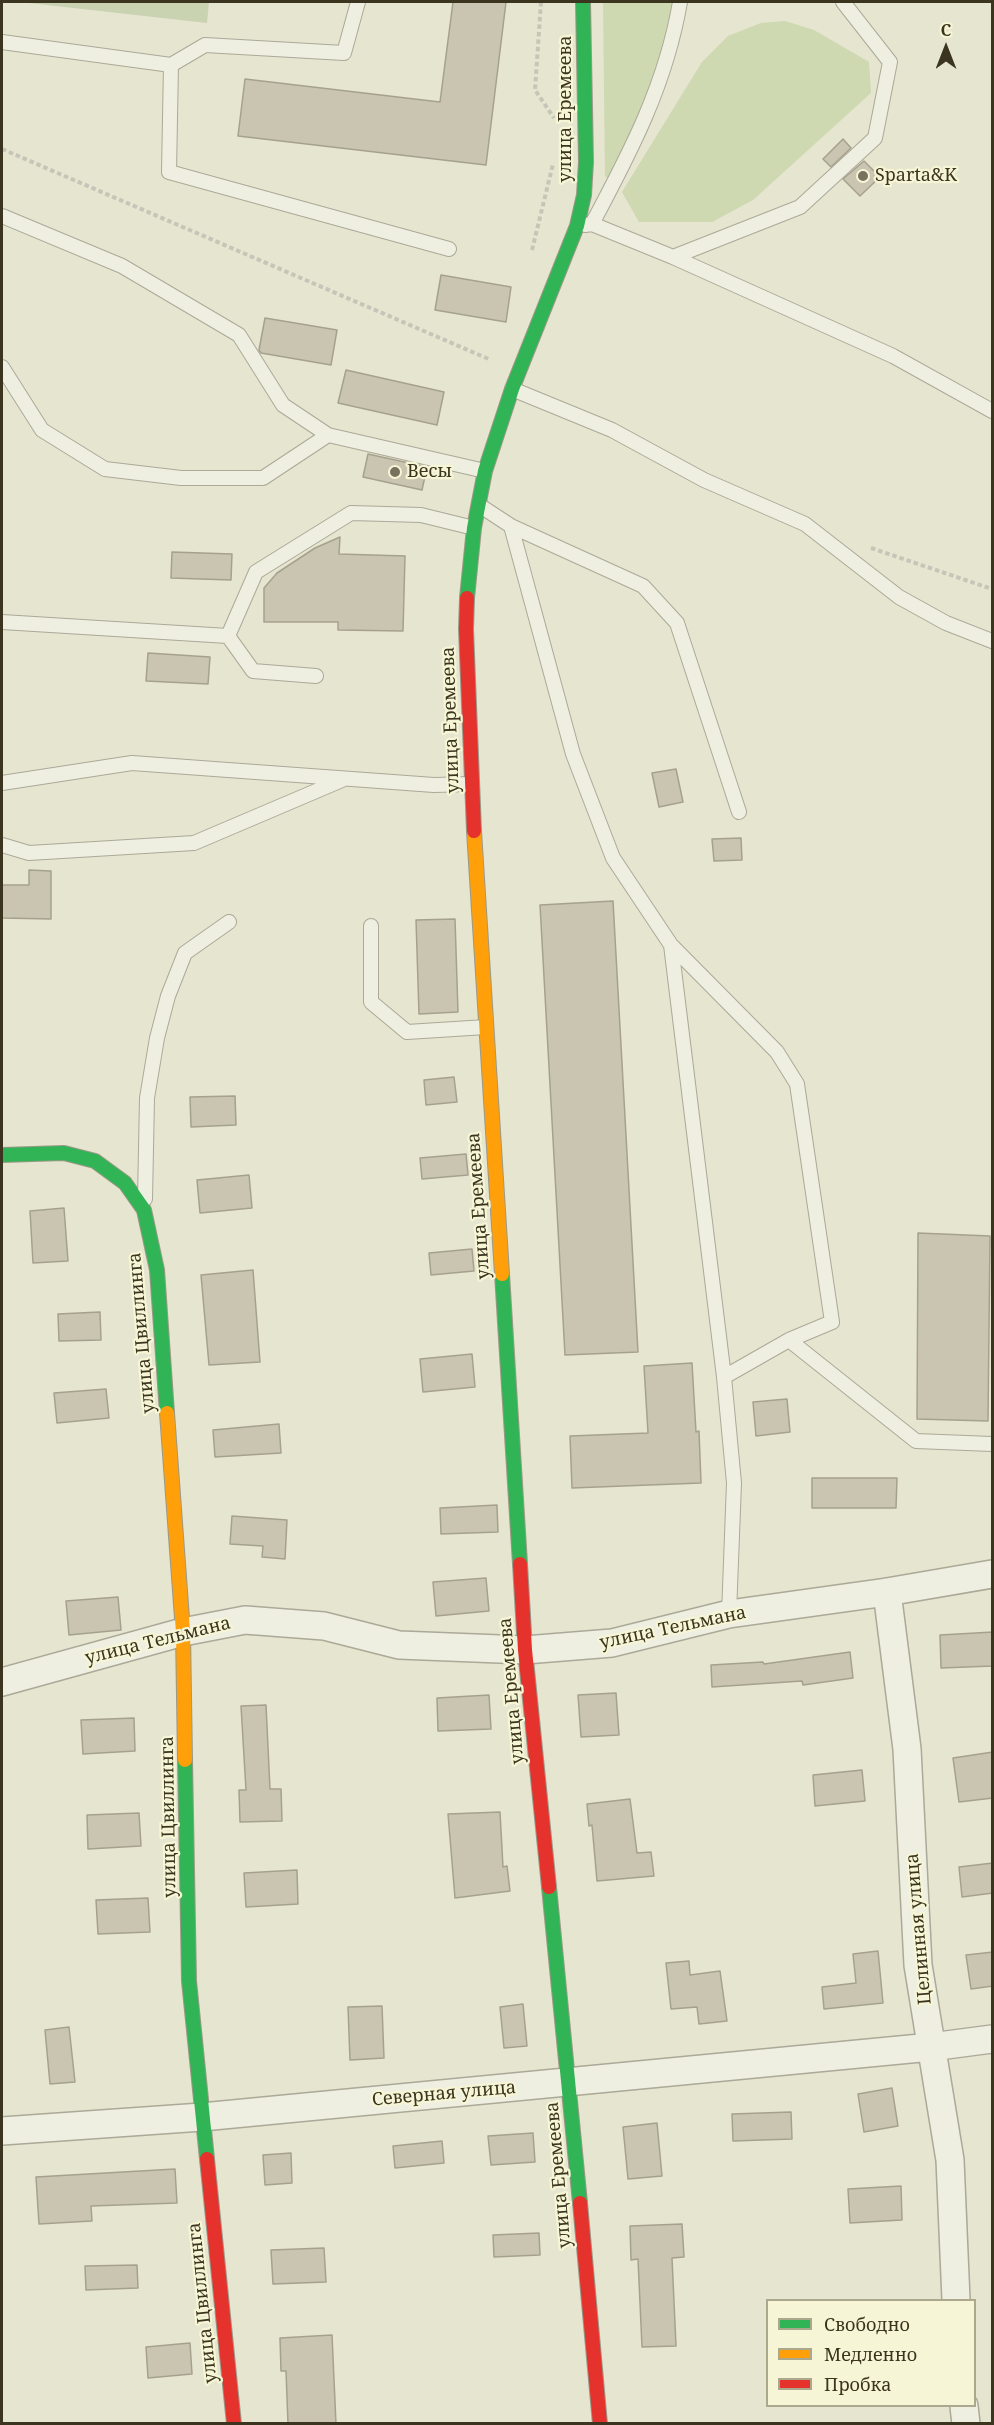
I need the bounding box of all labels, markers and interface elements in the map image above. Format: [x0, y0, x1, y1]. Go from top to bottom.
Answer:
north arrow [916, 18, 976, 78]
text: С [941, 19, 951, 41]
street label: улица Еремеева [555, 36, 577, 182]
place label: Sparta&K [875, 165, 957, 187]
marker: Sparta&K [856, 169, 870, 183]
place label: Весы [407, 461, 452, 483]
marker: Весы [388, 465, 402, 479]
street label: улица Еремеева [438, 646, 464, 794]
street label: улица Еремеева [463, 1132, 495, 1280]
street label: улица Цвиллинга [124, 1252, 160, 1414]
street label: улица Тельмана [598, 1602, 748, 1654]
street label: улица Тельмана [83, 1612, 233, 1670]
street label: улица Еремеева [495, 1617, 529, 1765]
street label: улица Цвиллинга [157, 1736, 181, 1898]
street label: Целинная улица [902, 1852, 936, 2006]
street label: Северная улица [371, 2077, 517, 2111]
street label: улица Еремеева [542, 2101, 576, 2249]
street label: улица Цвиллинга [184, 2222, 222, 2384]
legend [766, 2299, 976, 2407]
text: Свободно [824, 2312, 910, 2336]
text: Медленно [824, 2342, 917, 2366]
text: Пробка [824, 2372, 891, 2396]

